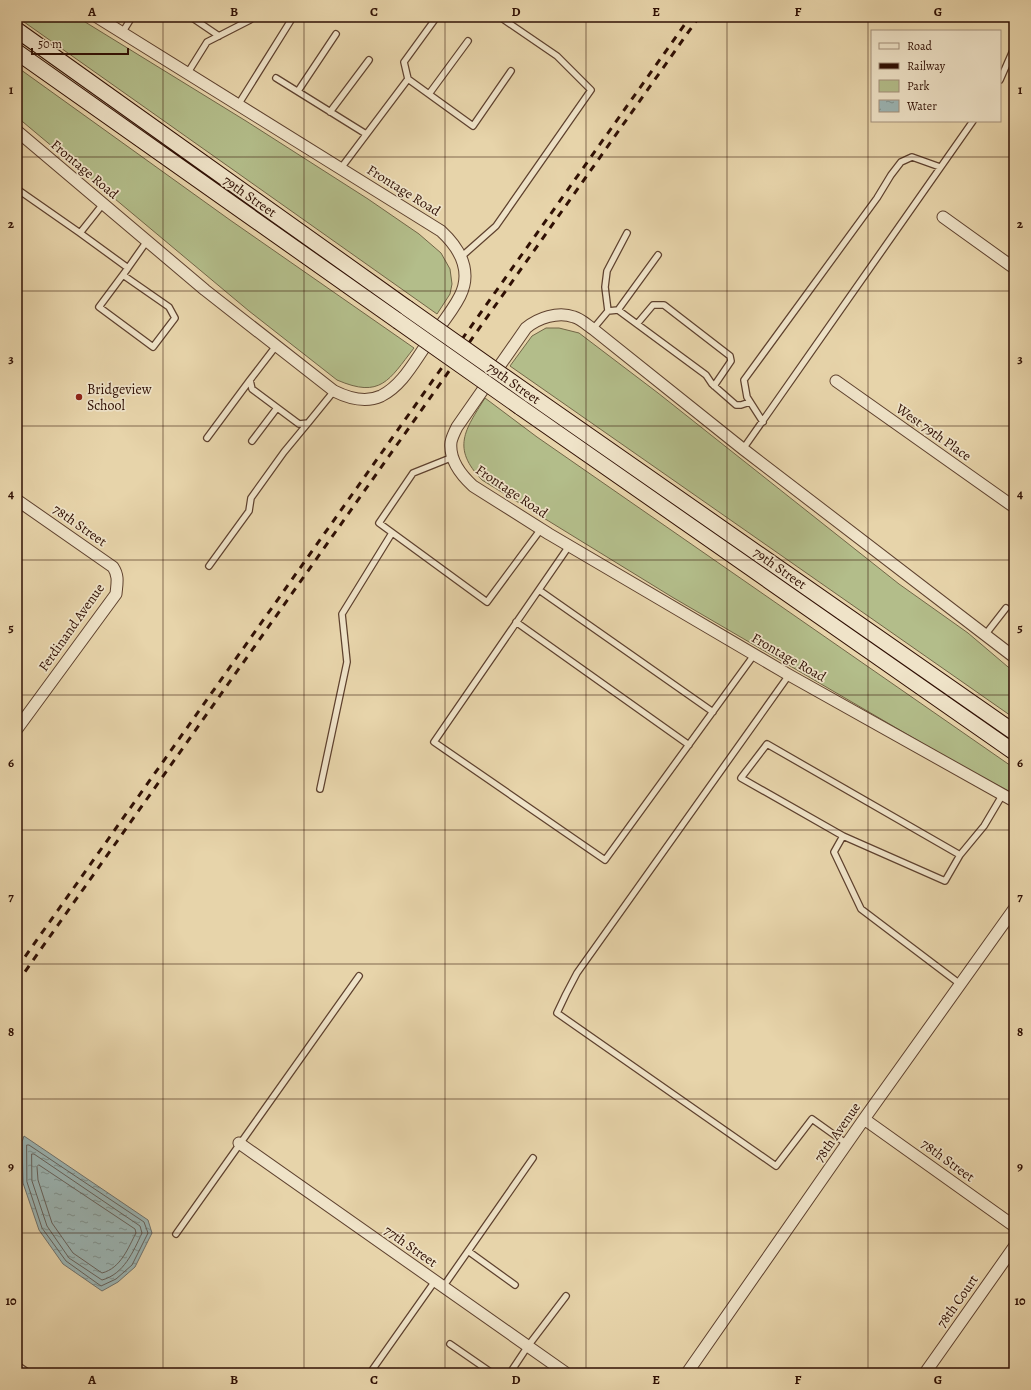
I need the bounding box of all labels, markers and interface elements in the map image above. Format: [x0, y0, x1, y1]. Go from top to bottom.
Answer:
text: A [87, 3, 97, 20]
text: B [230, 3, 238, 20]
text: C [370, 3, 378, 20]
text: D [511, 3, 521, 20]
text: E [652, 3, 660, 20]
text: F [795, 3, 802, 20]
text: G [934, 3, 942, 20]
scale bar [32, 30, 128, 56]
legend [871, 30, 1001, 122]
text: 50 m [38, 36, 62, 52]
text: Road [907, 38, 933, 54]
text: Railway [907, 58, 946, 74]
text: Park [907, 78, 930, 94]
text: 1 [9, 81, 14, 98]
text: 1 [1018, 81, 1023, 98]
text: Water [906, 98, 937, 114]
street label: Frontage Road [47, 135, 123, 204]
street label: Frontage Road [363, 160, 444, 221]
street label: 79th Street [219, 171, 281, 222]
text: 2 [8, 215, 15, 232]
text: 2 [1017, 215, 1024, 232]
text: 3 [8, 350, 14, 367]
text: 3 [1017, 350, 1023, 367]
street label: 79th Street [483, 358, 545, 409]
place label: Bridgeview School [87, 380, 152, 415]
marker: Bridgeview School [74, 392, 84, 402]
street label: West 79th Place [891, 399, 975, 465]
street label: Frontage Road [472, 460, 552, 523]
text: 4 [8, 485, 14, 502]
text: 4 [1017, 485, 1023, 502]
street label: 78th Street [49, 500, 111, 551]
street label: 79th Street [749, 543, 811, 594]
street label: Ferdinand Avenue [34, 580, 109, 675]
text: 5 [8, 619, 14, 636]
text: 5 [1017, 619, 1023, 636]
street label: Frontage Road [748, 628, 830, 687]
text: 6 [8, 754, 14, 771]
text: 6 [1017, 754, 1023, 771]
text: 7 [8, 888, 14, 905]
text: 7 [1017, 888, 1023, 905]
text: 8 [8, 1023, 14, 1040]
text: 8 [1017, 1023, 1023, 1040]
street label: 78th Avenue [810, 1098, 865, 1166]
street label: 78th Street [917, 1135, 979, 1187]
text: 9 [8, 1158, 14, 1175]
text: 9 [1017, 1158, 1023, 1175]
street label: 77th Street [380, 1221, 441, 1272]
street label: 78th Court [932, 1271, 983, 1332]
text: 10 [5, 1292, 17, 1309]
text: 10 [1014, 1292, 1026, 1309]
text: A [87, 1371, 97, 1388]
text: B [230, 1371, 238, 1388]
text: C [370, 1371, 378, 1388]
text: D [511, 1371, 521, 1388]
text: E [652, 1371, 660, 1388]
text: F [795, 1371, 802, 1388]
text: G [934, 1371, 942, 1388]

